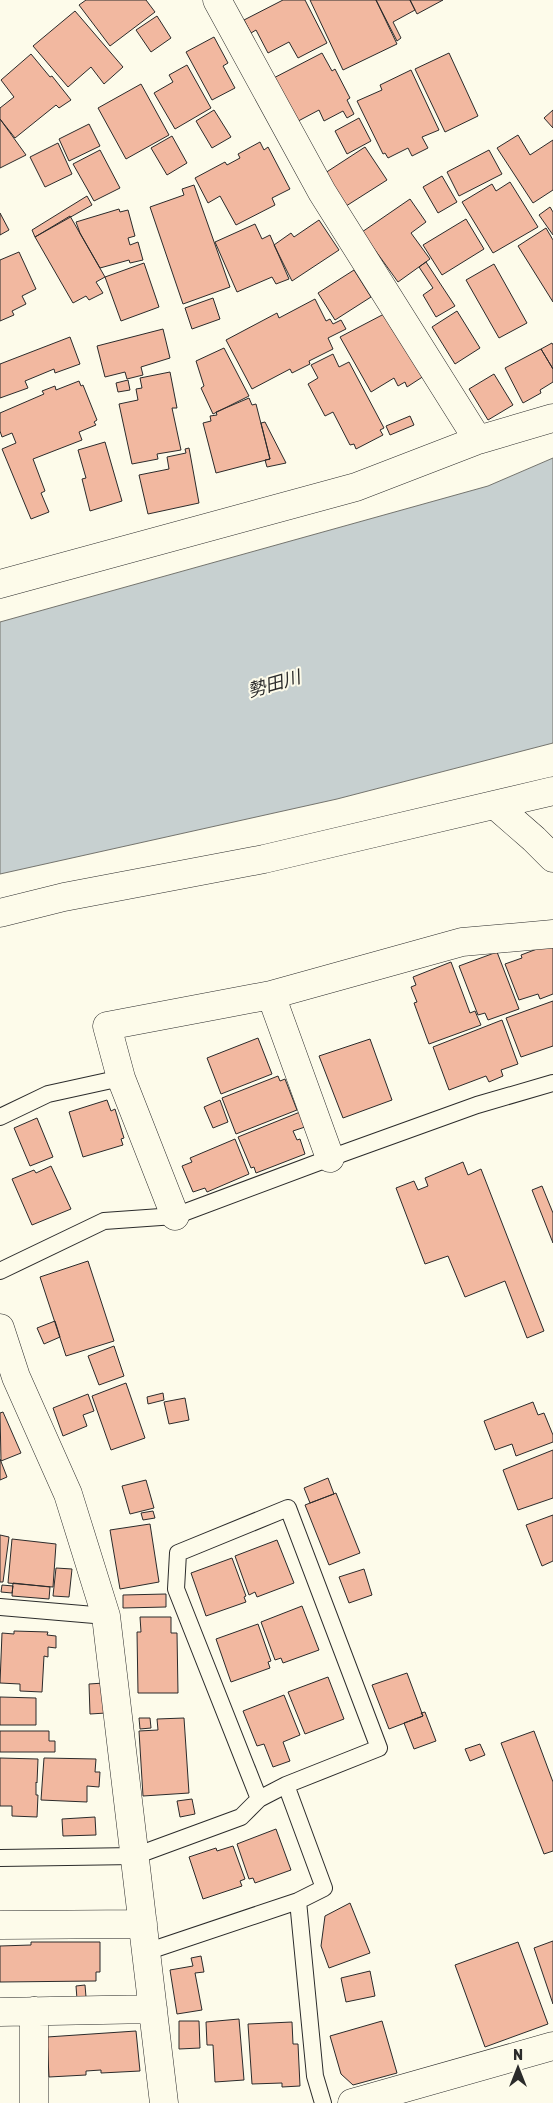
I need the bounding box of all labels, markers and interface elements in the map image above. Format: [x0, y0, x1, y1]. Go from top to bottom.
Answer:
water label: 勢田川 [245, 665, 305, 702]
north arrow [493, 2043, 543, 2093]
text: N [513, 2047, 523, 2064]

